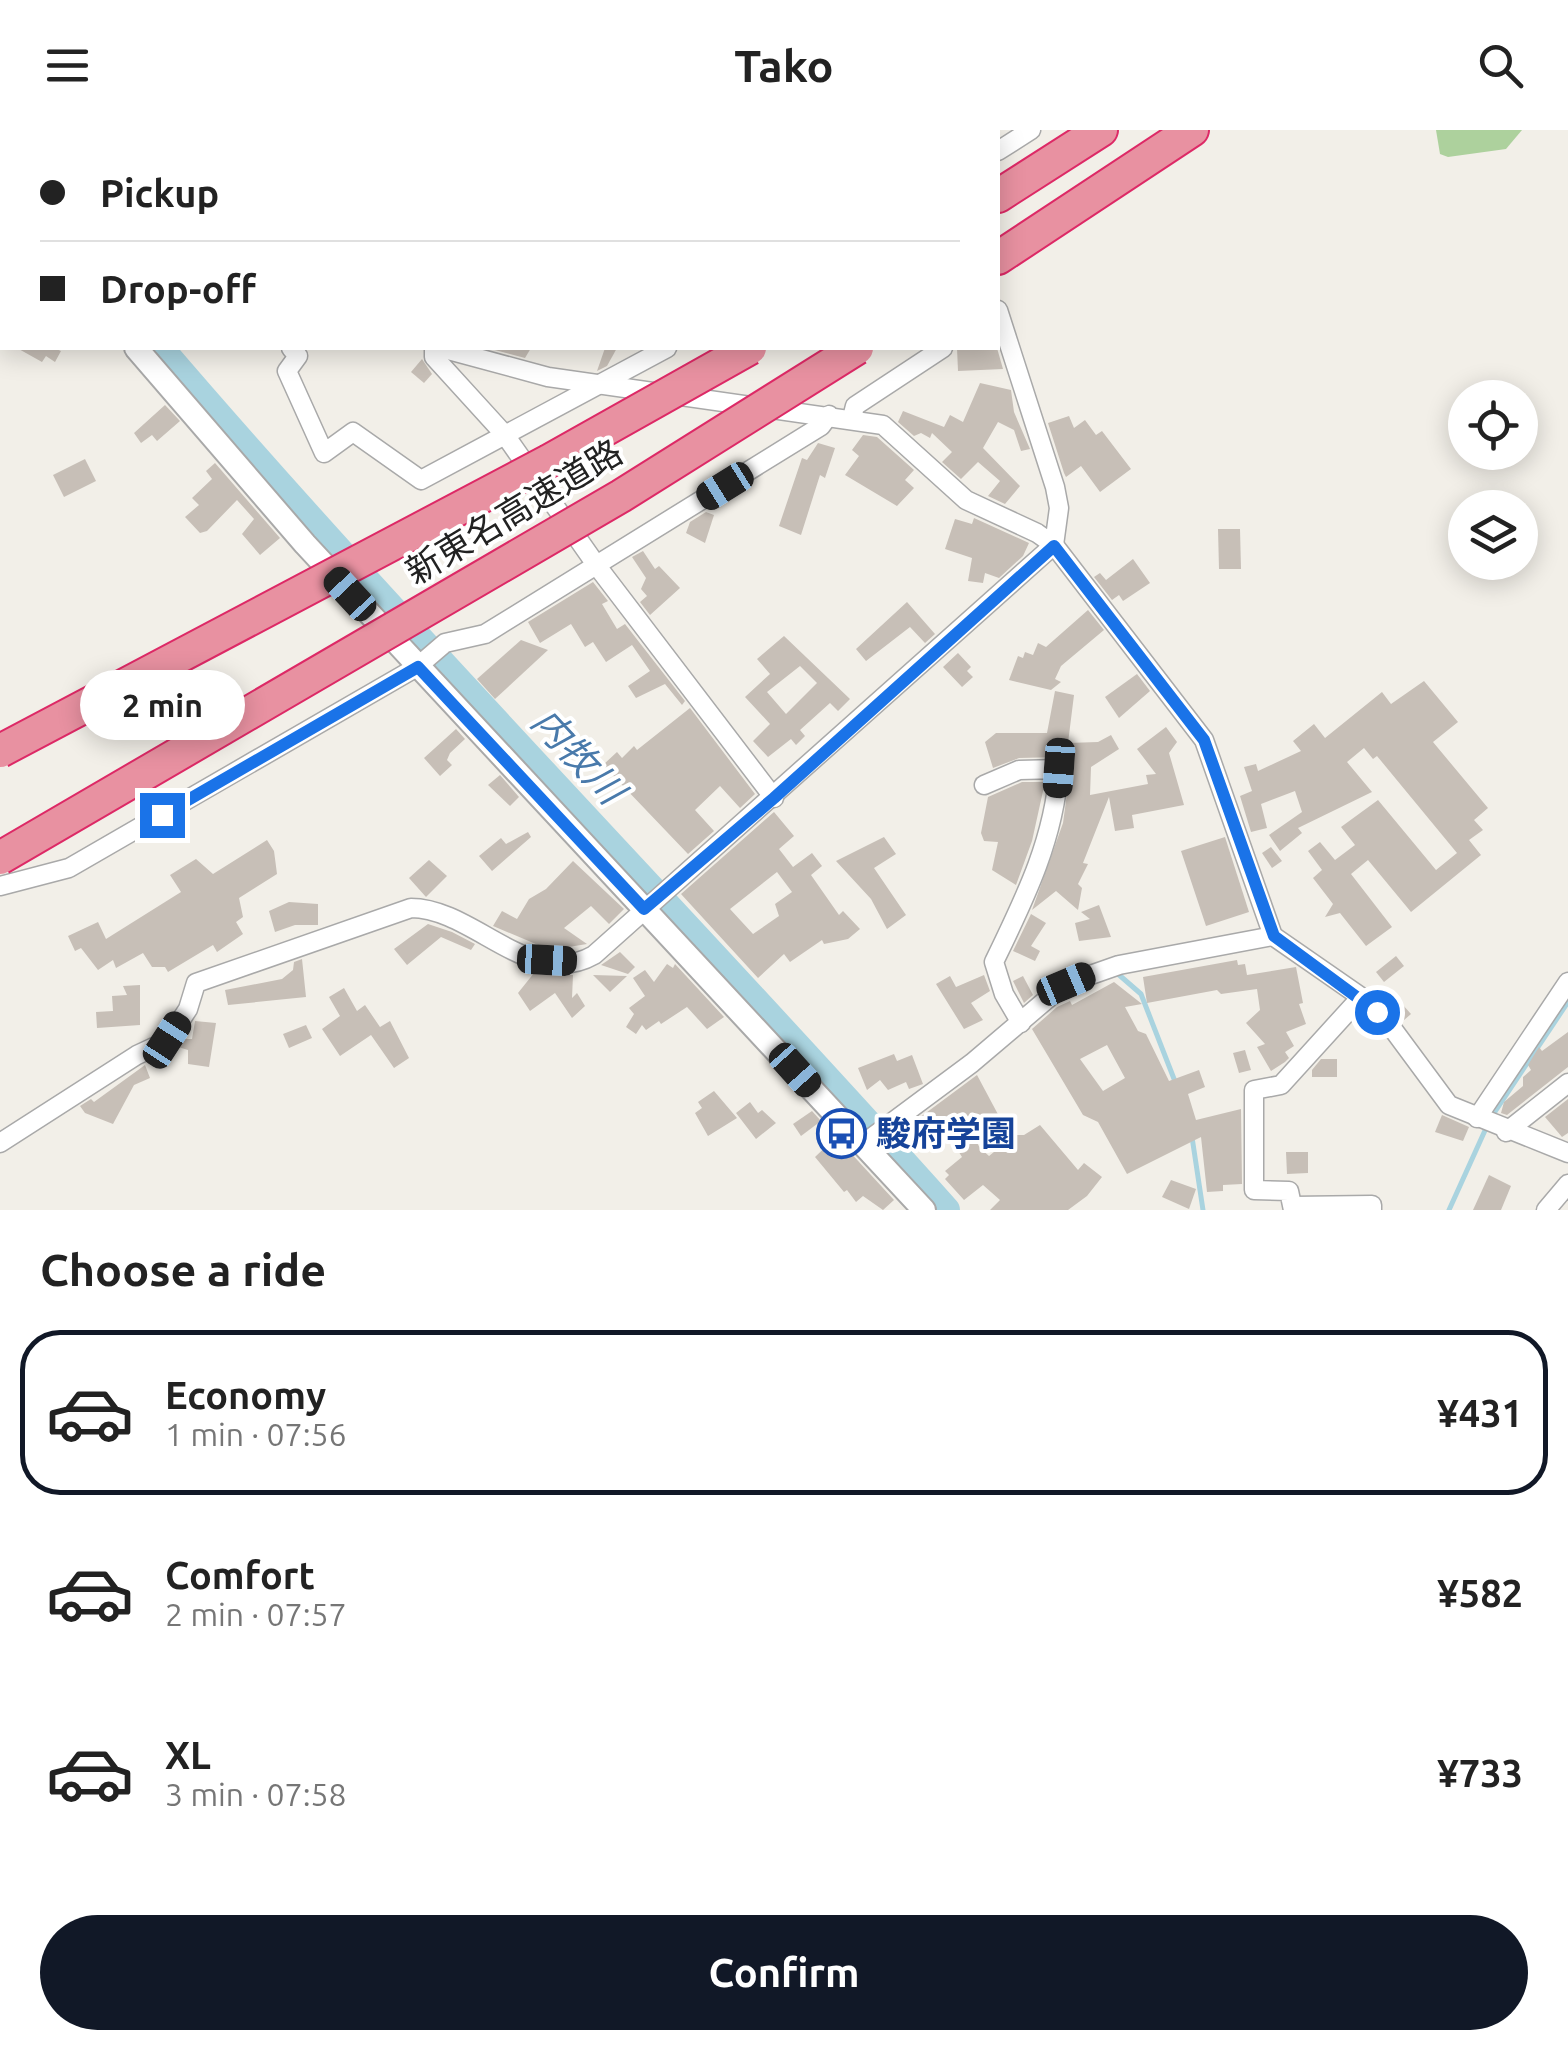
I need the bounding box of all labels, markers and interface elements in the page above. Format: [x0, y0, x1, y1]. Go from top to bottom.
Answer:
icon: menu [40, 38, 95, 93]
icon: search [1473, 38, 1528, 93]
text: Tako [734, 40, 834, 91]
text: Pickup [100, 172, 219, 214]
text: Drop-off [100, 268, 256, 310]
map controls [1448, 380, 1538, 580]
button: locate [1448, 380, 1538, 470]
street label: 新東名高速道路 [398, 431, 629, 591]
car [692, 457, 758, 515]
button: layers [1448, 490, 1538, 580]
car [319, 562, 381, 626]
callout: 2 min [80, 670, 244, 740]
text: 2 min [122, 687, 203, 723]
water label: 内牧川 [524, 699, 636, 814]
car [1042, 737, 1076, 799]
route end [140, 793, 185, 838]
car [516, 943, 578, 977]
car [1033, 958, 1099, 1010]
route start [1355, 990, 1400, 1035]
car [138, 1007, 196, 1073]
car [764, 1038, 826, 1102]
bus stop icon: 駿府学園 [815, 1108, 867, 1160]
place label: 駿府学園 [876, 1113, 1016, 1153]
text: Choose a ride [40, 1244, 326, 1295]
icon: car [45, 1368, 135, 1458]
text: Economy [165, 1374, 326, 1416]
text: ¥431 [1437, 1392, 1523, 1434]
text: 1 min · 07:56 [165, 1416, 347, 1452]
icon: car [45, 1548, 135, 1638]
text: Comfort [165, 1554, 315, 1596]
text: ¥582 [1437, 1572, 1523, 1614]
text: 2 min · 07:57 [165, 1596, 347, 1632]
icon: car [45, 1728, 135, 1818]
text: XL [165, 1734, 211, 1776]
text: ¥733 [1437, 1752, 1523, 1794]
text: 3 min · 07:58 [165, 1776, 347, 1812]
button: Confirm [40, 1915, 1528, 2030]

